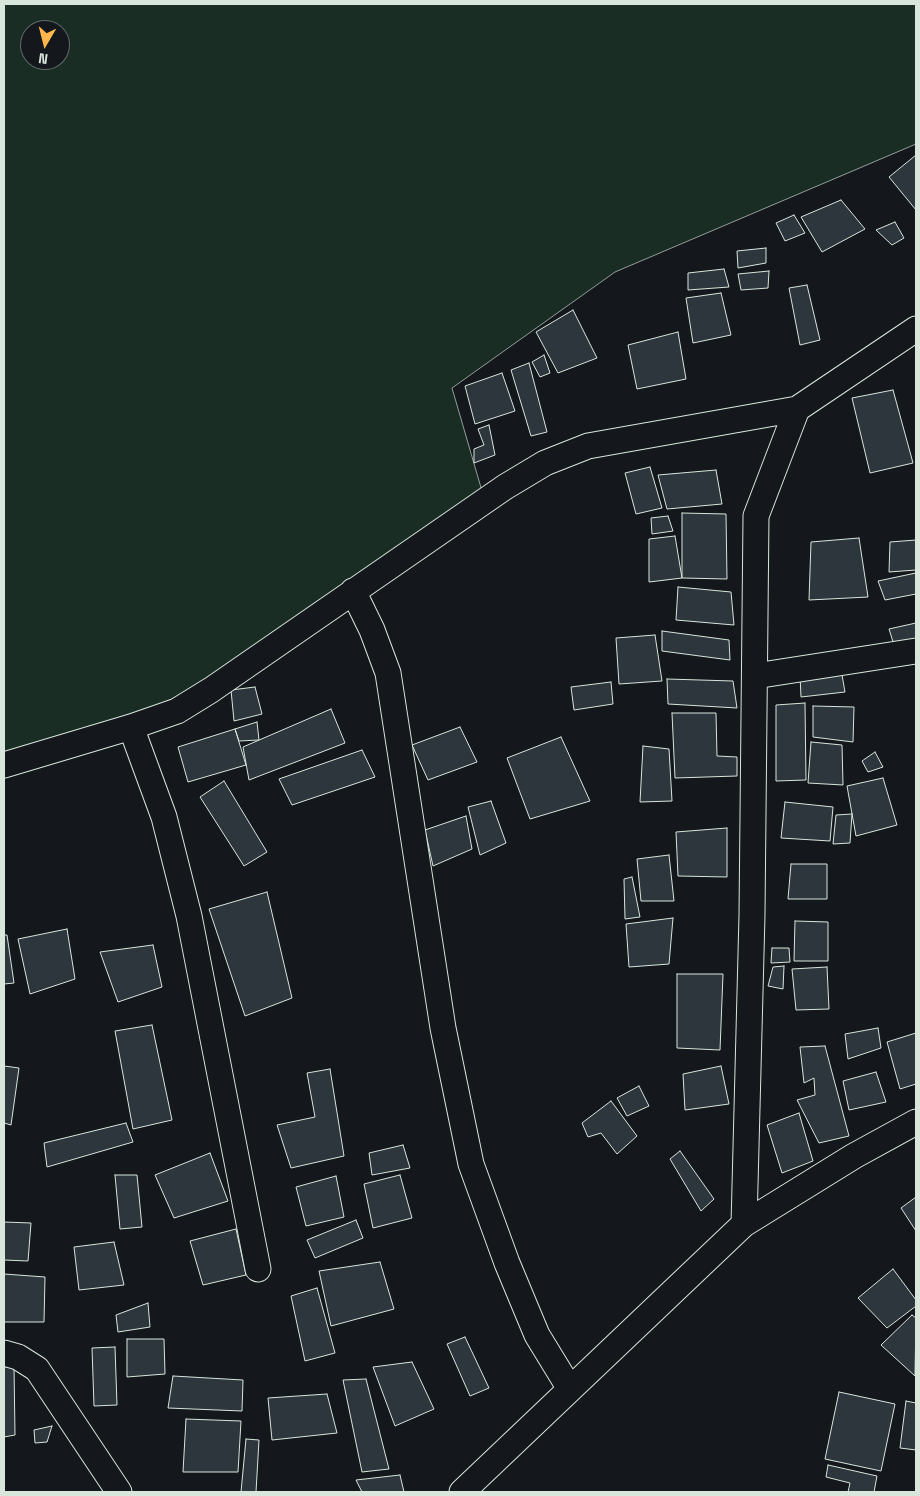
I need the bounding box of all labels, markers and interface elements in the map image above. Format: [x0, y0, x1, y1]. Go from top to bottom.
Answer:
north arrow [20, 20, 70, 70]
text: N [37, 49, 49, 68]

